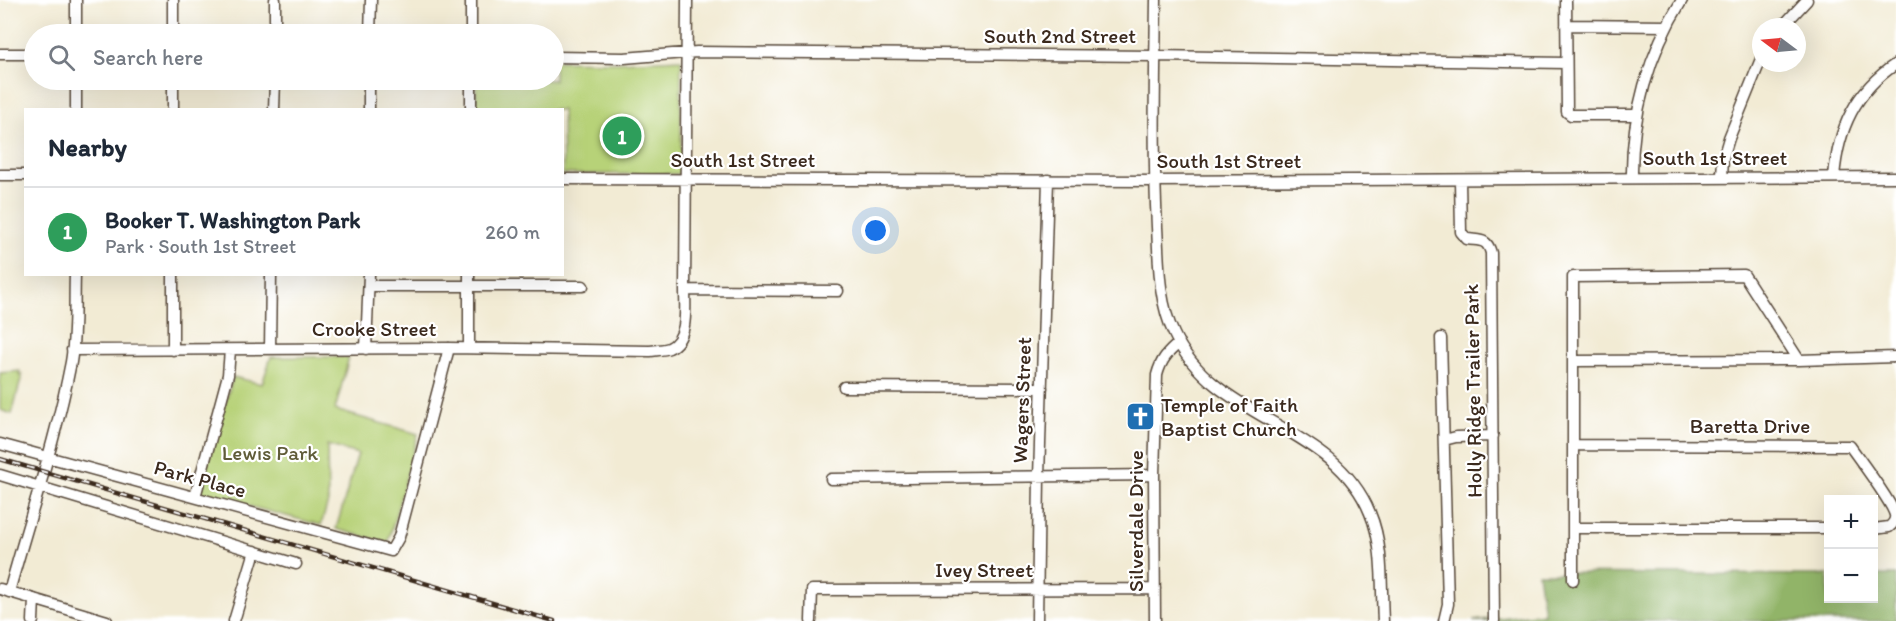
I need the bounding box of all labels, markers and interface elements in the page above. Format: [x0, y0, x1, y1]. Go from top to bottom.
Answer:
north arrow [1752, 18, 1806, 72]
street label: South 2nd Street [984, 23, 1136, 48]
search box [24, 24, 564, 90]
icon: search [45, 41, 78, 74]
text: Search here [93, 44, 203, 71]
pin: 1 [602, 114, 642, 158]
text: Nearby [48, 131, 127, 163]
street label: South 1st Street [1642, 145, 1788, 170]
street label: South 1st Street [670, 147, 816, 172]
street label: South 1st Street [1156, 148, 1302, 173]
text: Booker T. Washington Park [105, 207, 360, 234]
your location [861, 216, 890, 245]
text: 1 [63, 220, 72, 244]
text: 260 m [485, 220, 540, 244]
text: Park · South 1st Street [105, 234, 296, 258]
street label: Holly Ridge Trailer Park [1458, 284, 1487, 498]
street label: Crooke Street [312, 316, 436, 341]
street label: Wagers Street [1007, 336, 1036, 464]
place label: Temple of Faith Baptist Church [1161, 392, 1298, 441]
church icon: Temple of Faith Baptist Church [1124, 401, 1156, 433]
street label: Baretta Drive [1690, 413, 1810, 438]
park label: Lewis Park [222, 440, 318, 465]
street label: Silverdale Drive [1123, 450, 1148, 592]
street label: Park Place [151, 454, 249, 503]
map controls [1824, 495, 1878, 603]
button: + [1824, 495, 1878, 549]
button: − [1824, 549, 1878, 603]
street label: Ivey Street [935, 557, 1033, 582]

